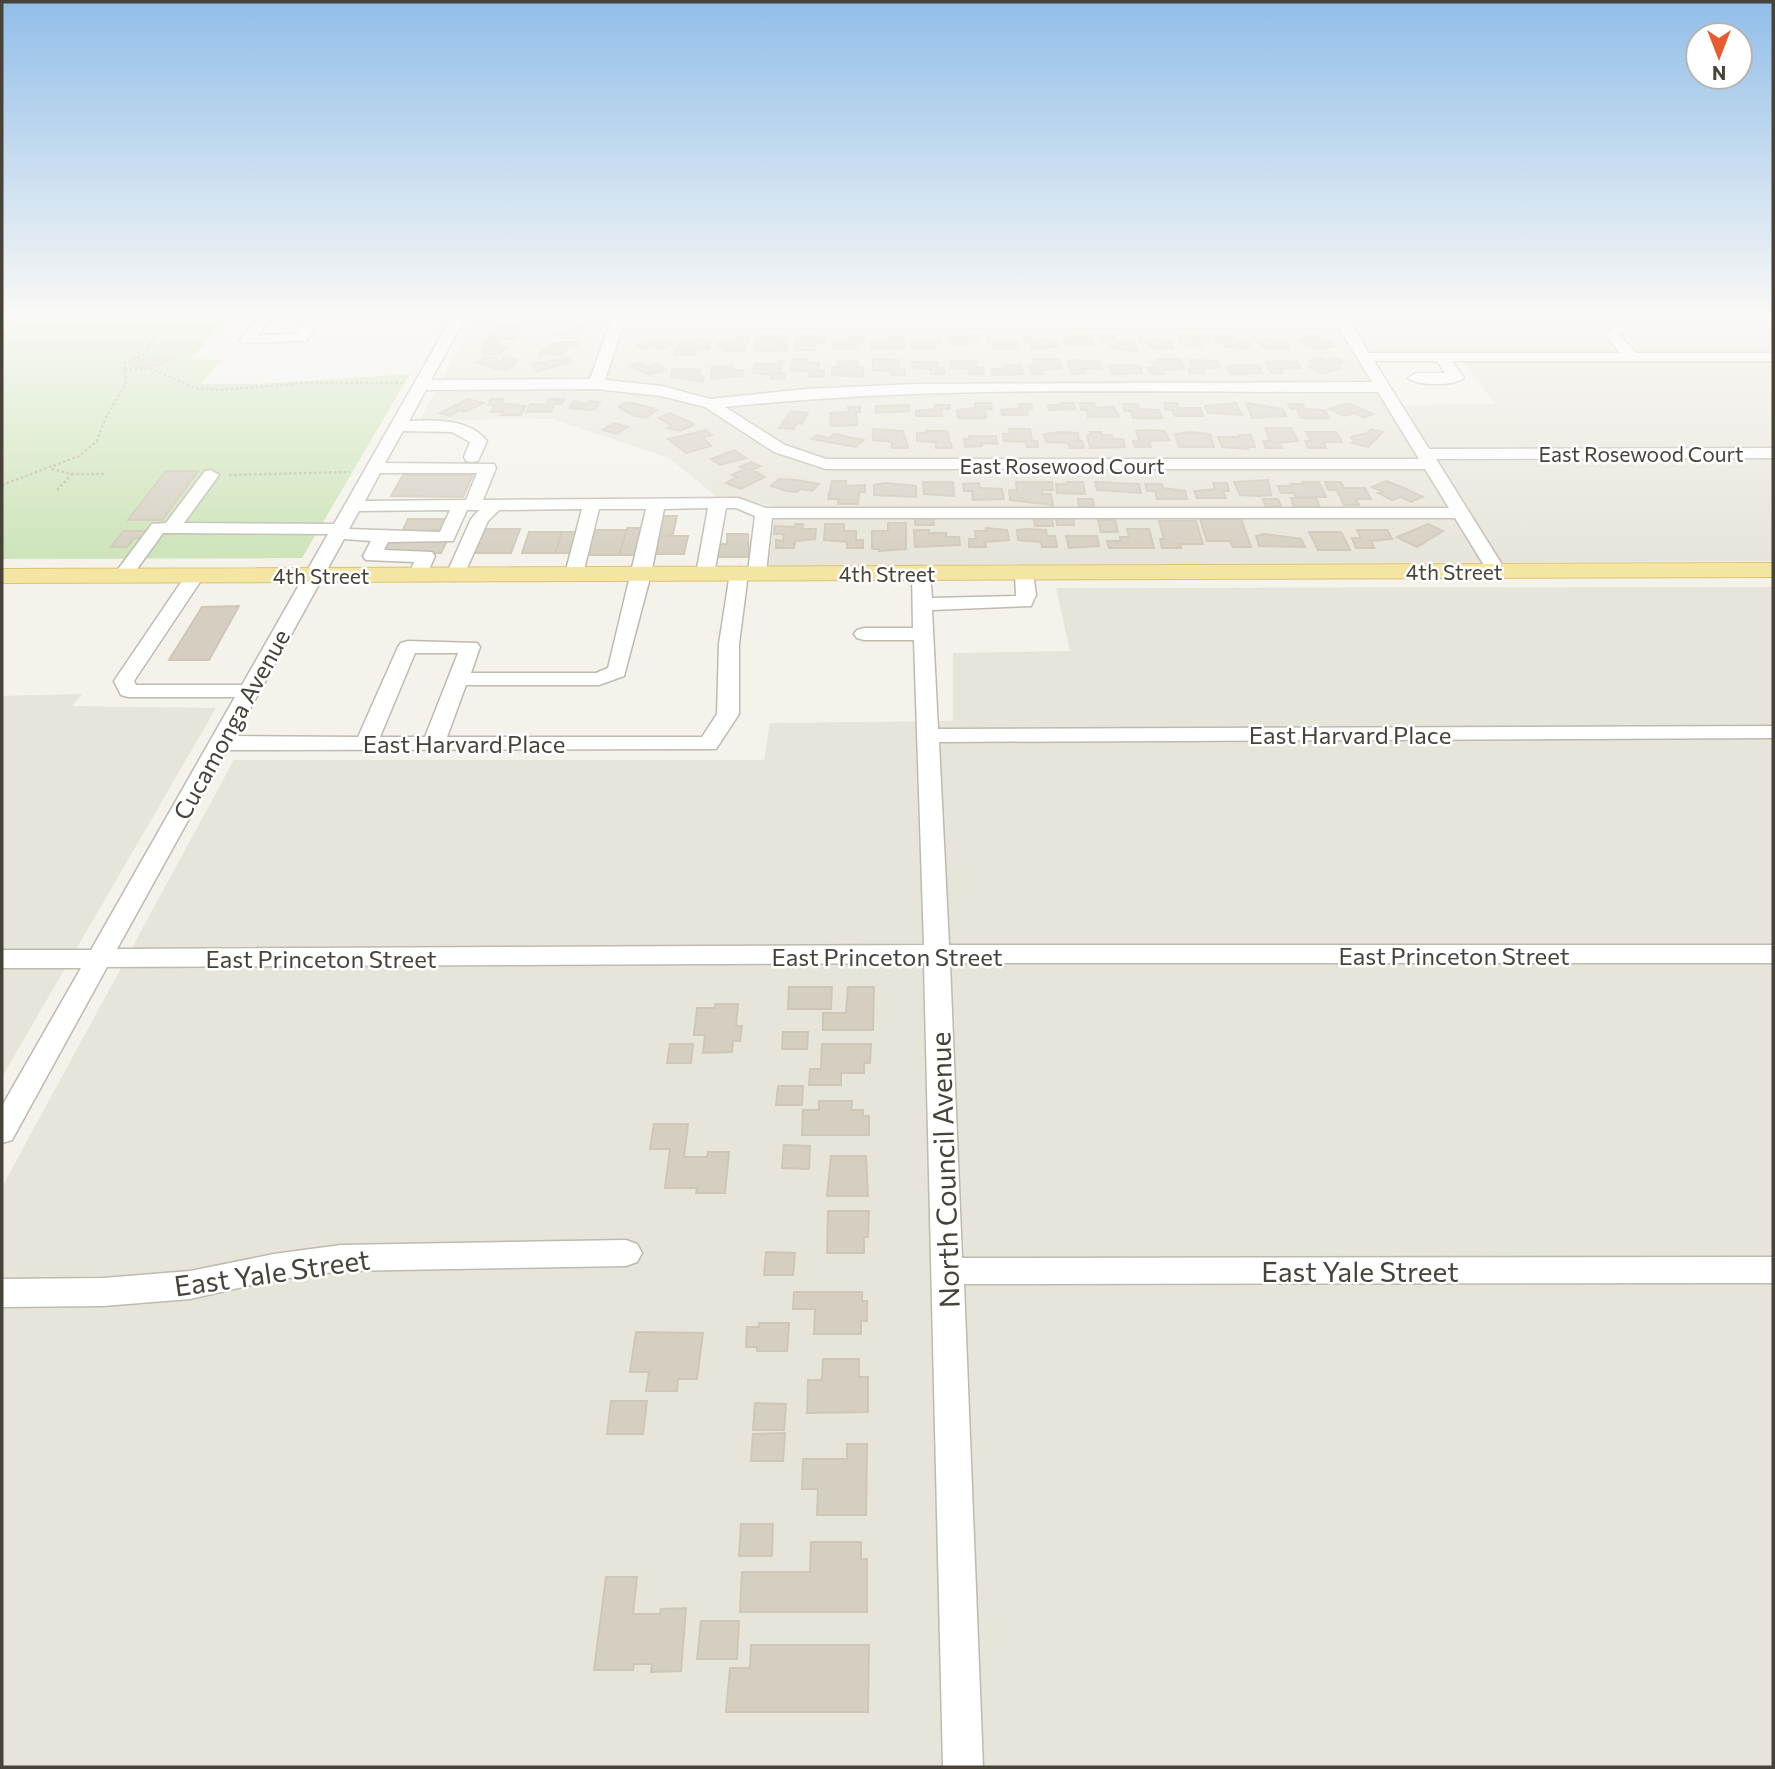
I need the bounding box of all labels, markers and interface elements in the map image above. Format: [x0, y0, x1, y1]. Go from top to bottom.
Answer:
north arrow [1684, 21, 1754, 91]
text: N [1712, 62, 1726, 85]
street label: East Rosewood Court [1538, 441, 1744, 466]
street label: East Rosewood Court [959, 453, 1165, 478]
street label: 4th Street [1406, 559, 1502, 584]
street label: 4th Street [839, 561, 935, 586]
street label: 4th Street [273, 563, 369, 588]
street label: Cucamonga Avenue [167, 624, 295, 824]
street label: East Harvard Place [1249, 720, 1451, 749]
street label: East Harvard Place [363, 729, 565, 758]
street label: East Princeton Street [1338, 941, 1570, 970]
street label: East Princeton Street [771, 942, 1003, 971]
street label: East Princeton Street [205, 944, 437, 973]
street label: North Council Avenue [922, 1031, 966, 1309]
street label: East Yale Street [172, 1241, 372, 1303]
street label: East Yale Street [1261, 1254, 1459, 1288]

